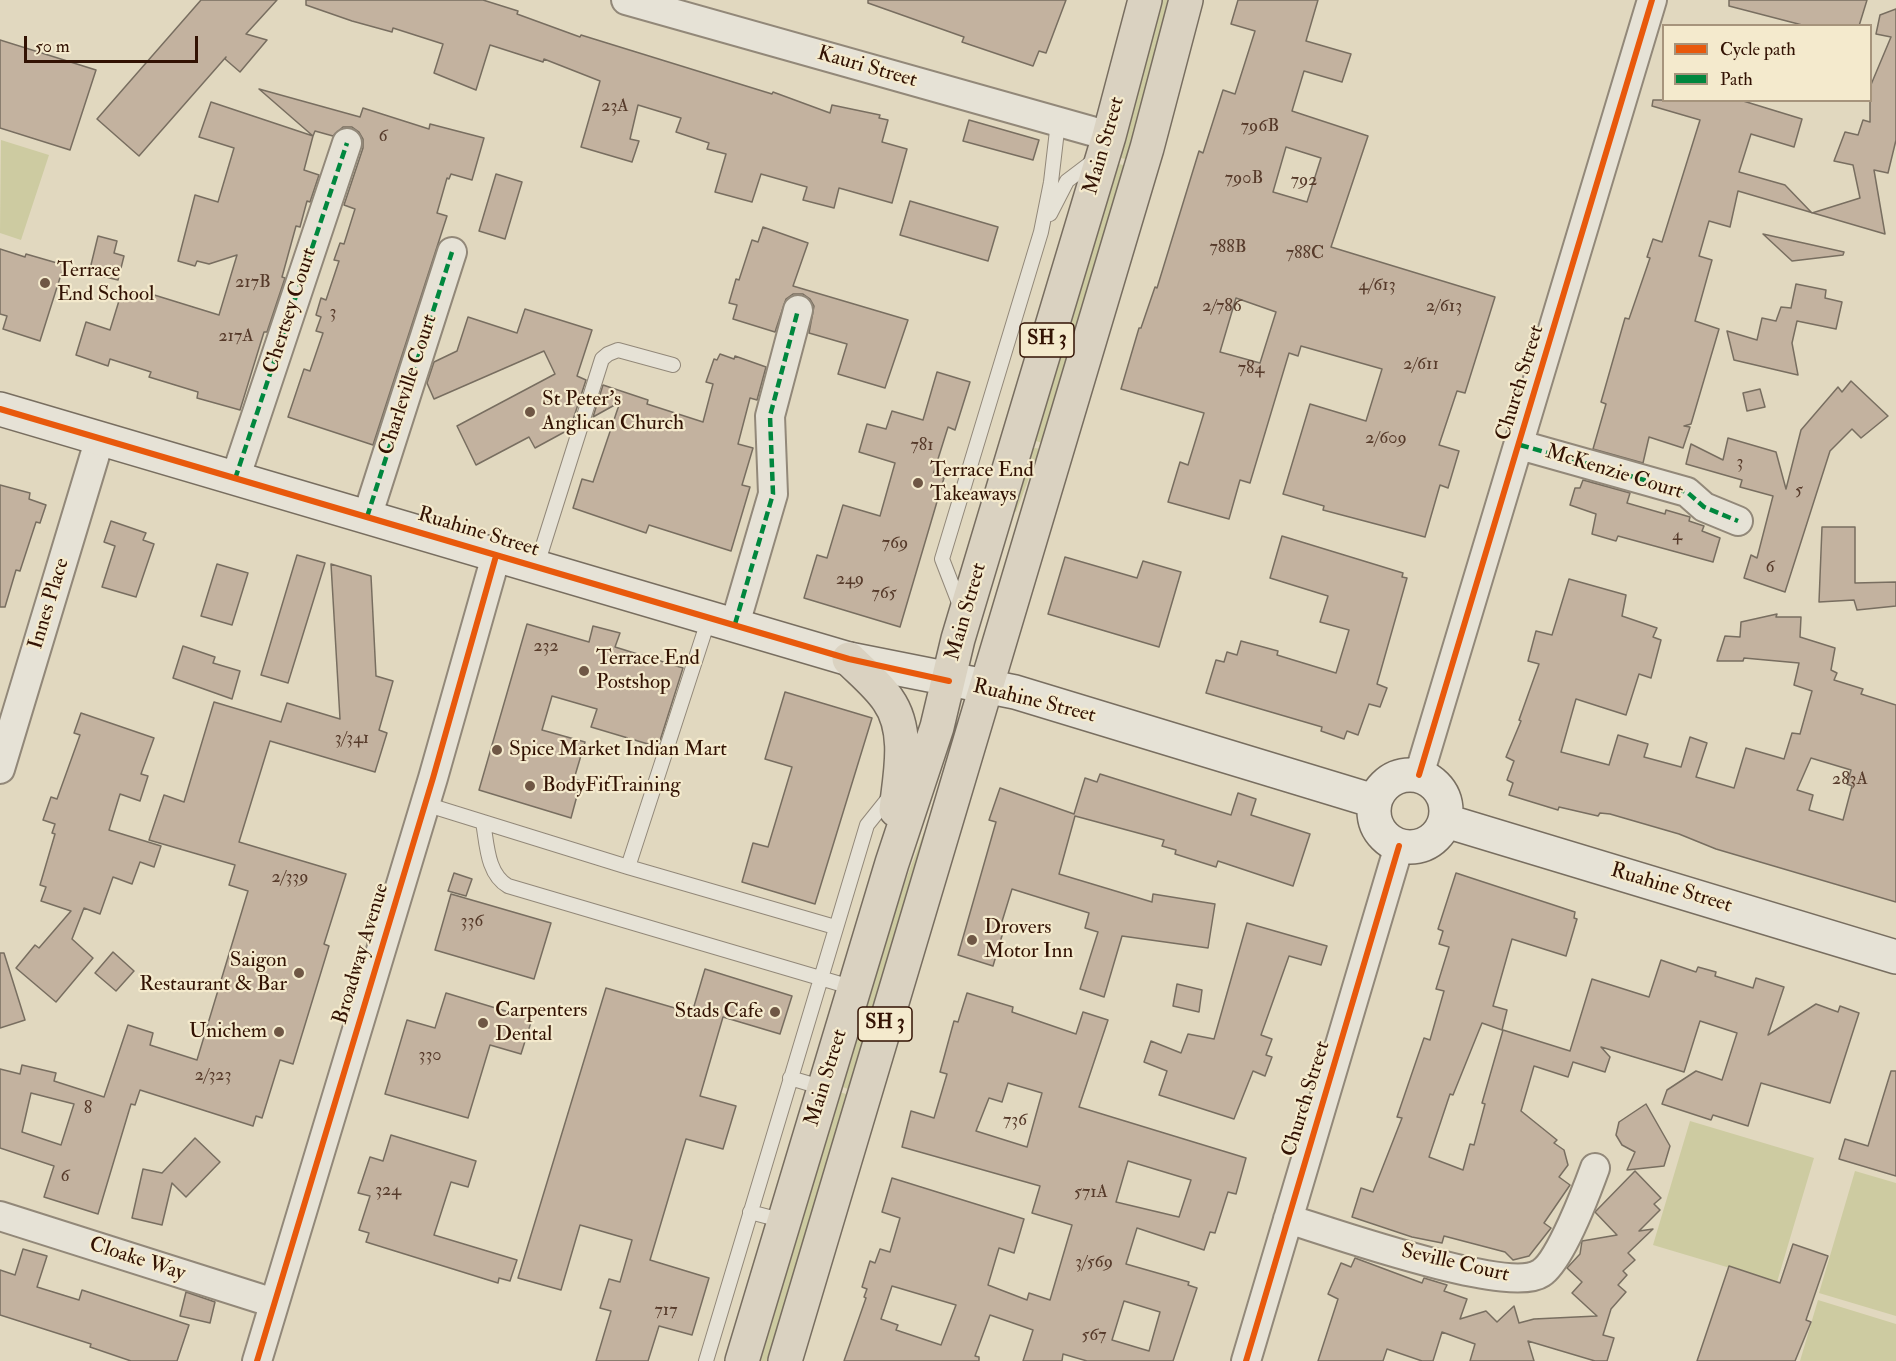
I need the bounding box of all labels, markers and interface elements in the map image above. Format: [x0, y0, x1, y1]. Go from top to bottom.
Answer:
scale bar [27, 24, 201, 62]
legend [1662, 24, 1872, 102]
text: 50 m [35, 35, 70, 58]
text: Cycle path [1720, 38, 1796, 61]
street label: Kauri Street [814, 42, 920, 94]
text: Path [1720, 68, 1753, 91]
street label: Main Street [1079, 94, 1131, 198]
house number: 23A [601, 96, 629, 118]
house number: 796B [1241, 116, 1279, 138]
house number: 6 [378, 126, 388, 148]
house number: 790B [1225, 168, 1263, 190]
house number: 792 [1291, 170, 1317, 192]
house number: 788B [1210, 237, 1246, 259]
house number: 788C [1286, 243, 1324, 265]
street label: Chertsey Court [259, 245, 323, 377]
place label: Terrace End School [57, 258, 154, 308]
house number: 217B [235, 272, 271, 294]
house number: 4/613 [1358, 275, 1396, 297]
marker: Terrace End School [38, 276, 52, 290]
house number: 2/786 [1202, 296, 1242, 318]
house number: 2/613 [1426, 296, 1462, 318]
house number: 3 [330, 302, 336, 324]
street label: Charleville Court [374, 312, 444, 458]
street label: Church Street [1492, 322, 1550, 444]
road number: SH 3 [1020, 323, 1074, 357]
house number: 217A [218, 326, 254, 348]
house number: 2/611 [1403, 354, 1439, 376]
house number: 784 [1238, 358, 1264, 380]
place label: St Peter's Anglican Church [542, 387, 684, 437]
marker: St Peter's Anglican Church [523, 405, 537, 419]
house number: 2/609 [1365, 428, 1407, 450]
house number: 781 [910, 435, 934, 457]
street label: McKenzie Court [1542, 440, 1686, 506]
house number: 3 [1737, 452, 1743, 474]
place label: Terrace End Takeaways [930, 458, 1034, 508]
marker: Terrace End Takeaways [911, 476, 925, 490]
house number: 5 [1795, 480, 1803, 502]
street label: Ruahine Street [414, 503, 542, 563]
house number: 4 [1672, 525, 1682, 547]
house number: 769 [882, 533, 908, 555]
street label: Innes Place [24, 555, 76, 653]
house number: 6 [1765, 557, 1775, 579]
street label: Main Street [941, 560, 993, 664]
house number: 249 [836, 569, 864, 591]
house number: 765 [871, 583, 897, 605]
house number: 232 [533, 636, 559, 658]
place label: Terrace End Postshop [596, 646, 700, 696]
marker: Terrace End Postshop [577, 664, 591, 678]
street label: Ruahine Street [970, 675, 1098, 729]
house number: 3/341 [335, 728, 369, 750]
place label: Spice Market Indian Mart [509, 737, 727, 763]
marker: Spice Market Indian Mart [490, 743, 504, 757]
house number: 283A [1832, 769, 1868, 791]
place label: BodyFitTraining [542, 773, 681, 799]
marker: BodyFitTraining [523, 779, 537, 793]
street label: Ruahine Street [1607, 859, 1735, 919]
house number: 2/339 [272, 867, 308, 889]
street label: Broadway Avenue [329, 880, 395, 1028]
house number: 336 [461, 911, 483, 933]
place label: Drovers Motor Inn [984, 915, 1073, 965]
marker: Drovers Motor Inn [965, 933, 979, 947]
place label: Saigon Restaurant & Bar [139, 948, 287, 998]
marker: Saigon Restaurant & Bar [292, 966, 306, 980]
place label: Carpenters Dental [495, 998, 587, 1048]
place label: Stads Cafe [675, 999, 763, 1025]
marker: Stads Cafe [768, 1005, 782, 1019]
road number: SH 3 [858, 1007, 912, 1041]
marker: Carpenters Dental [476, 1016, 490, 1030]
place label: Unichem [189, 1019, 267, 1045]
marker: Unichem [272, 1025, 286, 1039]
street label: Main Street [800, 1026, 854, 1130]
street label: Church Street [1278, 1038, 1336, 1160]
house number: 330 [418, 1045, 442, 1067]
house number: 2/323 [195, 1065, 231, 1087]
house number: 8 [84, 1098, 92, 1120]
house number: 736 [1003, 1110, 1027, 1132]
house number: 6 [60, 1166, 70, 1188]
house number: 324 [375, 1180, 401, 1202]
house number: 571A [1074, 1182, 1108, 1204]
street label: Cloake Way [86, 1233, 188, 1287]
street label: Seville Court [1399, 1239, 1511, 1289]
house number: 3/569 [1075, 1252, 1113, 1274]
house number: 717 [655, 1300, 677, 1322]
house number: 567 [1081, 1325, 1107, 1347]

